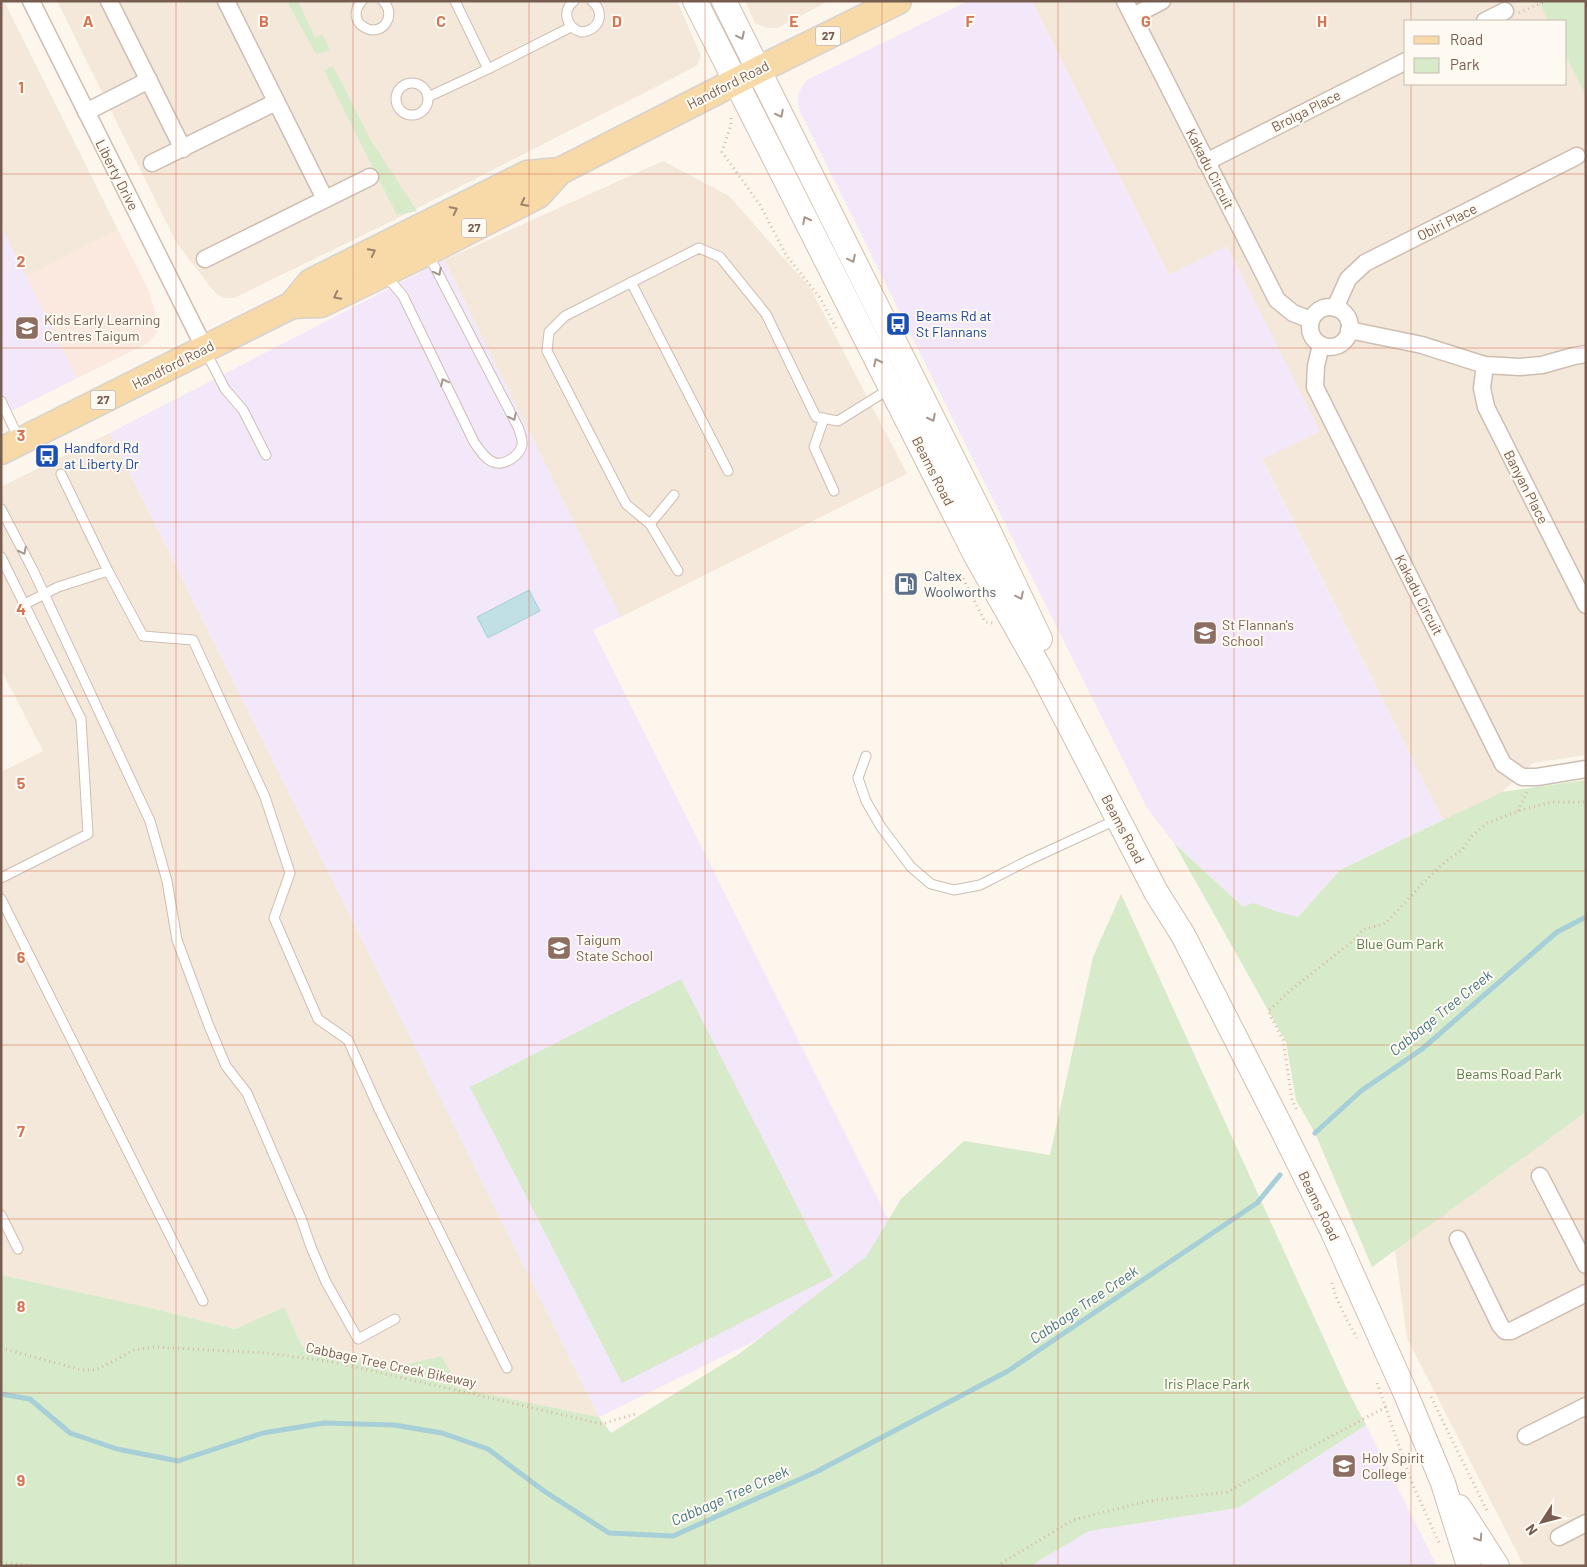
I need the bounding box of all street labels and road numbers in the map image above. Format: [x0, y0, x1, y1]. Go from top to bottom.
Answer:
road number: 27 [816, 27, 840, 46]
street label: Handford Road [684, 57, 772, 113]
street label: Brolga Place [1268, 86, 1343, 135]
street label: Kakadu Circuit [1183, 126, 1238, 212]
street label: Liberty Drive [92, 136, 143, 213]
street label: Obiri Place [1414, 199, 1479, 244]
road number: 27 [462, 218, 486, 238]
street label: Handford Road [129, 337, 217, 393]
road number: 27 [90, 390, 116, 410]
street label: Beams Road [909, 433, 958, 508]
street label: Banyan Place [1501, 447, 1552, 526]
street label: Kakadu Circuit [1392, 552, 1447, 638]
street label: Beams Road [1098, 791, 1149, 866]
street label: Beams Road [1295, 1168, 1344, 1243]
street label: Cabbage Tree Creek Bikeway [304, 1338, 478, 1391]

